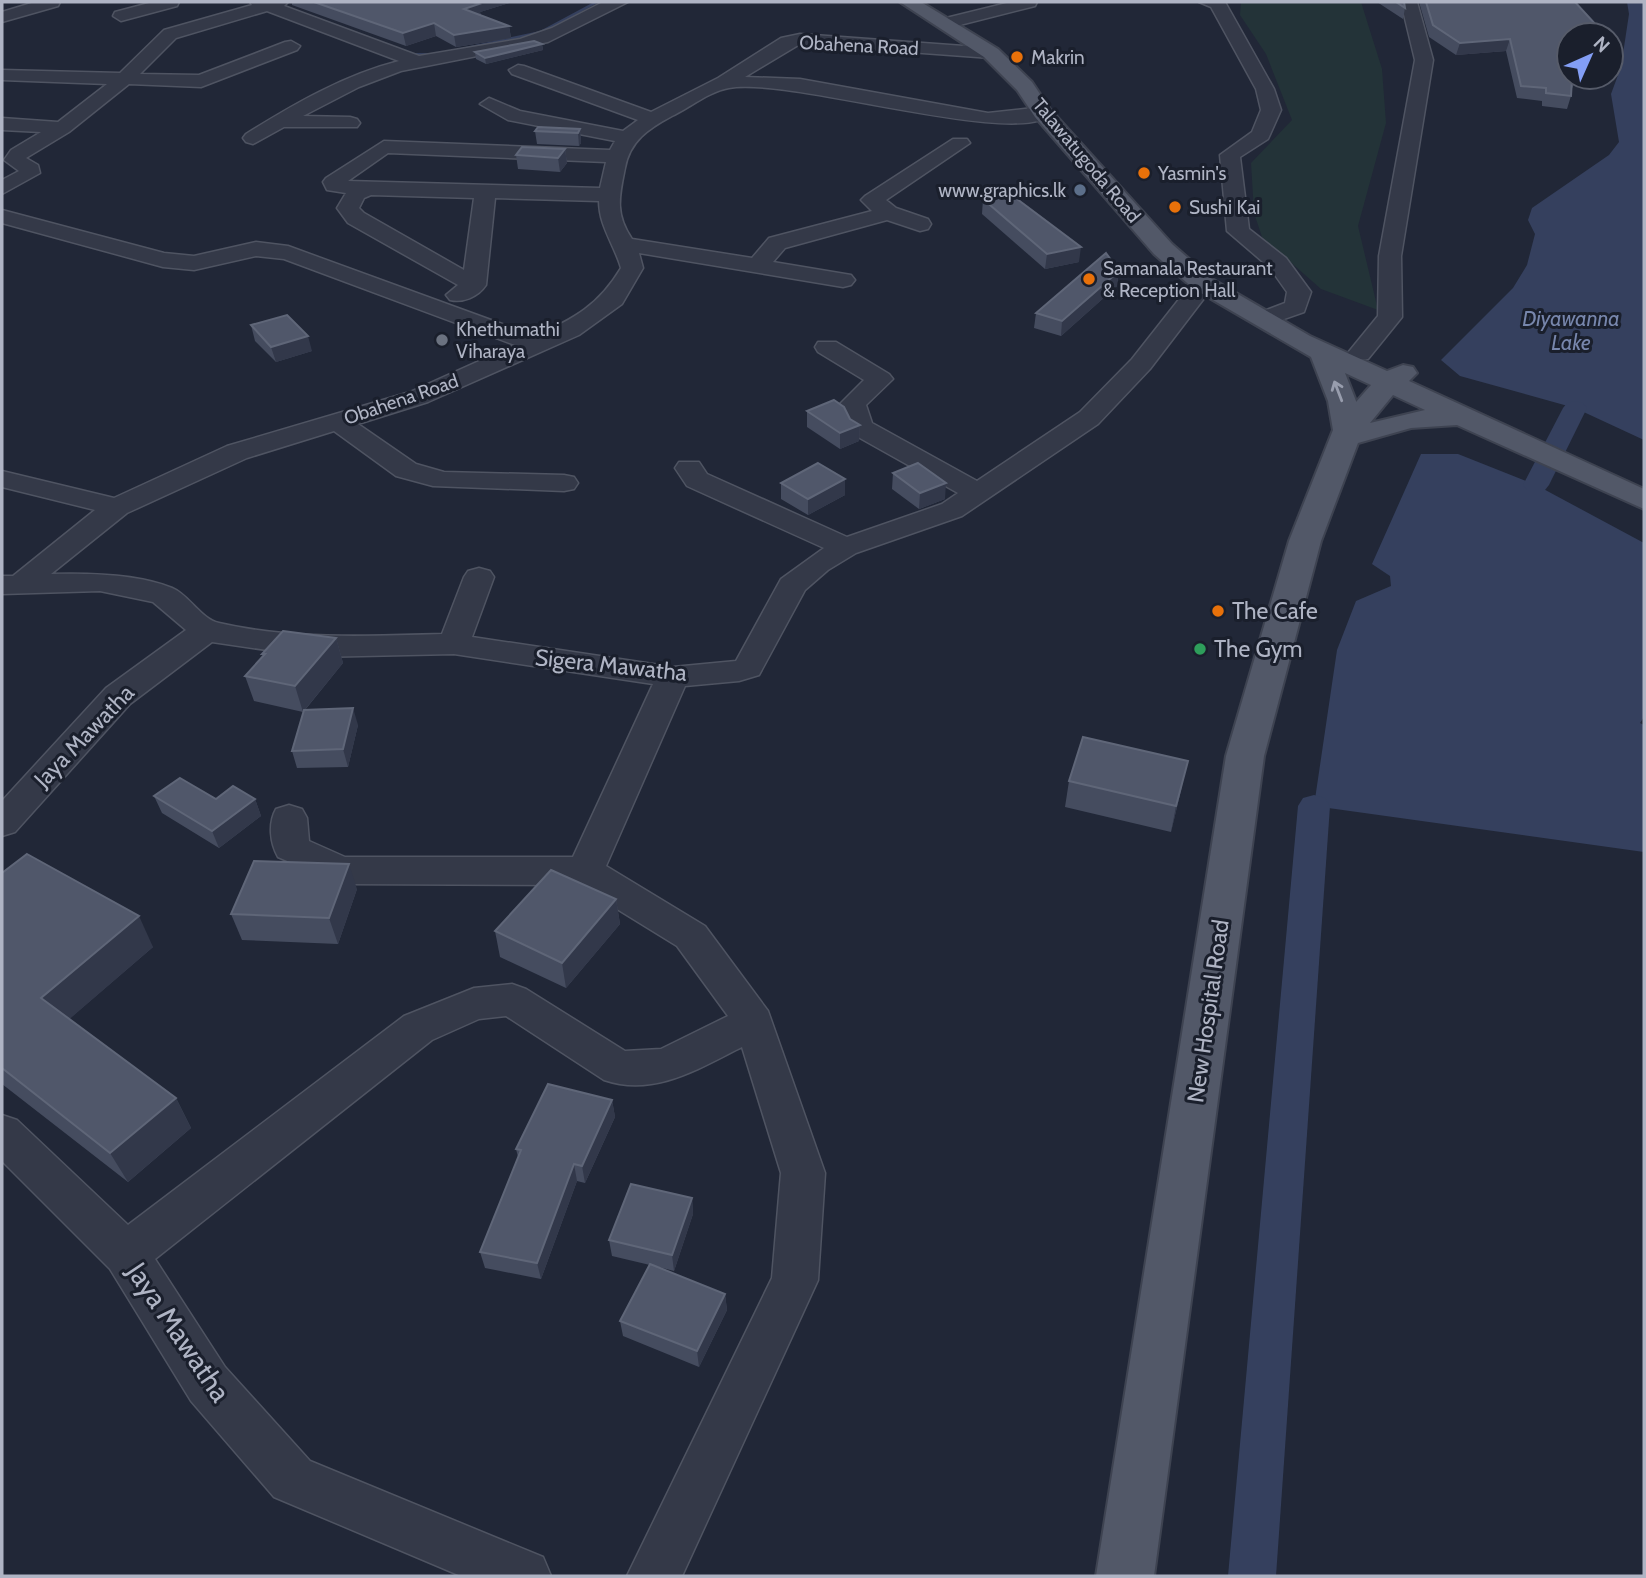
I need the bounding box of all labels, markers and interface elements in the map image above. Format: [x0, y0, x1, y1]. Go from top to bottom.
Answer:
north arrow [1555, 21, 1625, 91]
street label: Obahena Road [799, 31, 919, 60]
text: N [1589, 31, 1615, 57]
place label: Makrin [1031, 46, 1085, 69]
marker: Makrin [1009, 49, 1025, 65]
street label: Talawatugoda Road [1028, 93, 1145, 227]
place label: Yasmin's [1157, 162, 1226, 185]
marker: Yasmin's [1136, 165, 1152, 181]
place label: www.graphics.lk [938, 179, 1066, 202]
marker: www.graphics.lk [1072, 182, 1088, 198]
place label: Sushi Kai [1189, 196, 1260, 219]
marker: Sushi Kai [1167, 199, 1183, 215]
place label: Samanala Restaurant & Reception Hall [1103, 257, 1273, 302]
marker: Samanala Restaurant & Reception Hall [1081, 271, 1097, 287]
water label: Diyawanna Lake [1522, 306, 1620, 355]
place label: Khethumathi Viharaya [456, 318, 560, 363]
marker: Khethumathi Viharaya [434, 332, 450, 348]
street label: Obahena Road [341, 369, 461, 430]
one-way arrow [1330, 380, 1343, 402]
place label: The Cafe [1232, 597, 1318, 625]
marker: The Cafe [1210, 603, 1226, 619]
place label: The Gym [1214, 635, 1302, 663]
marker: The Gym [1192, 641, 1208, 657]
street label: Sigera Mawatha [534, 643, 688, 687]
street label: Jaya Mawatha [27, 679, 140, 794]
street label: New Hospital Road [1181, 918, 1235, 1104]
street label: Jaya Mawatha [119, 1255, 238, 1408]

